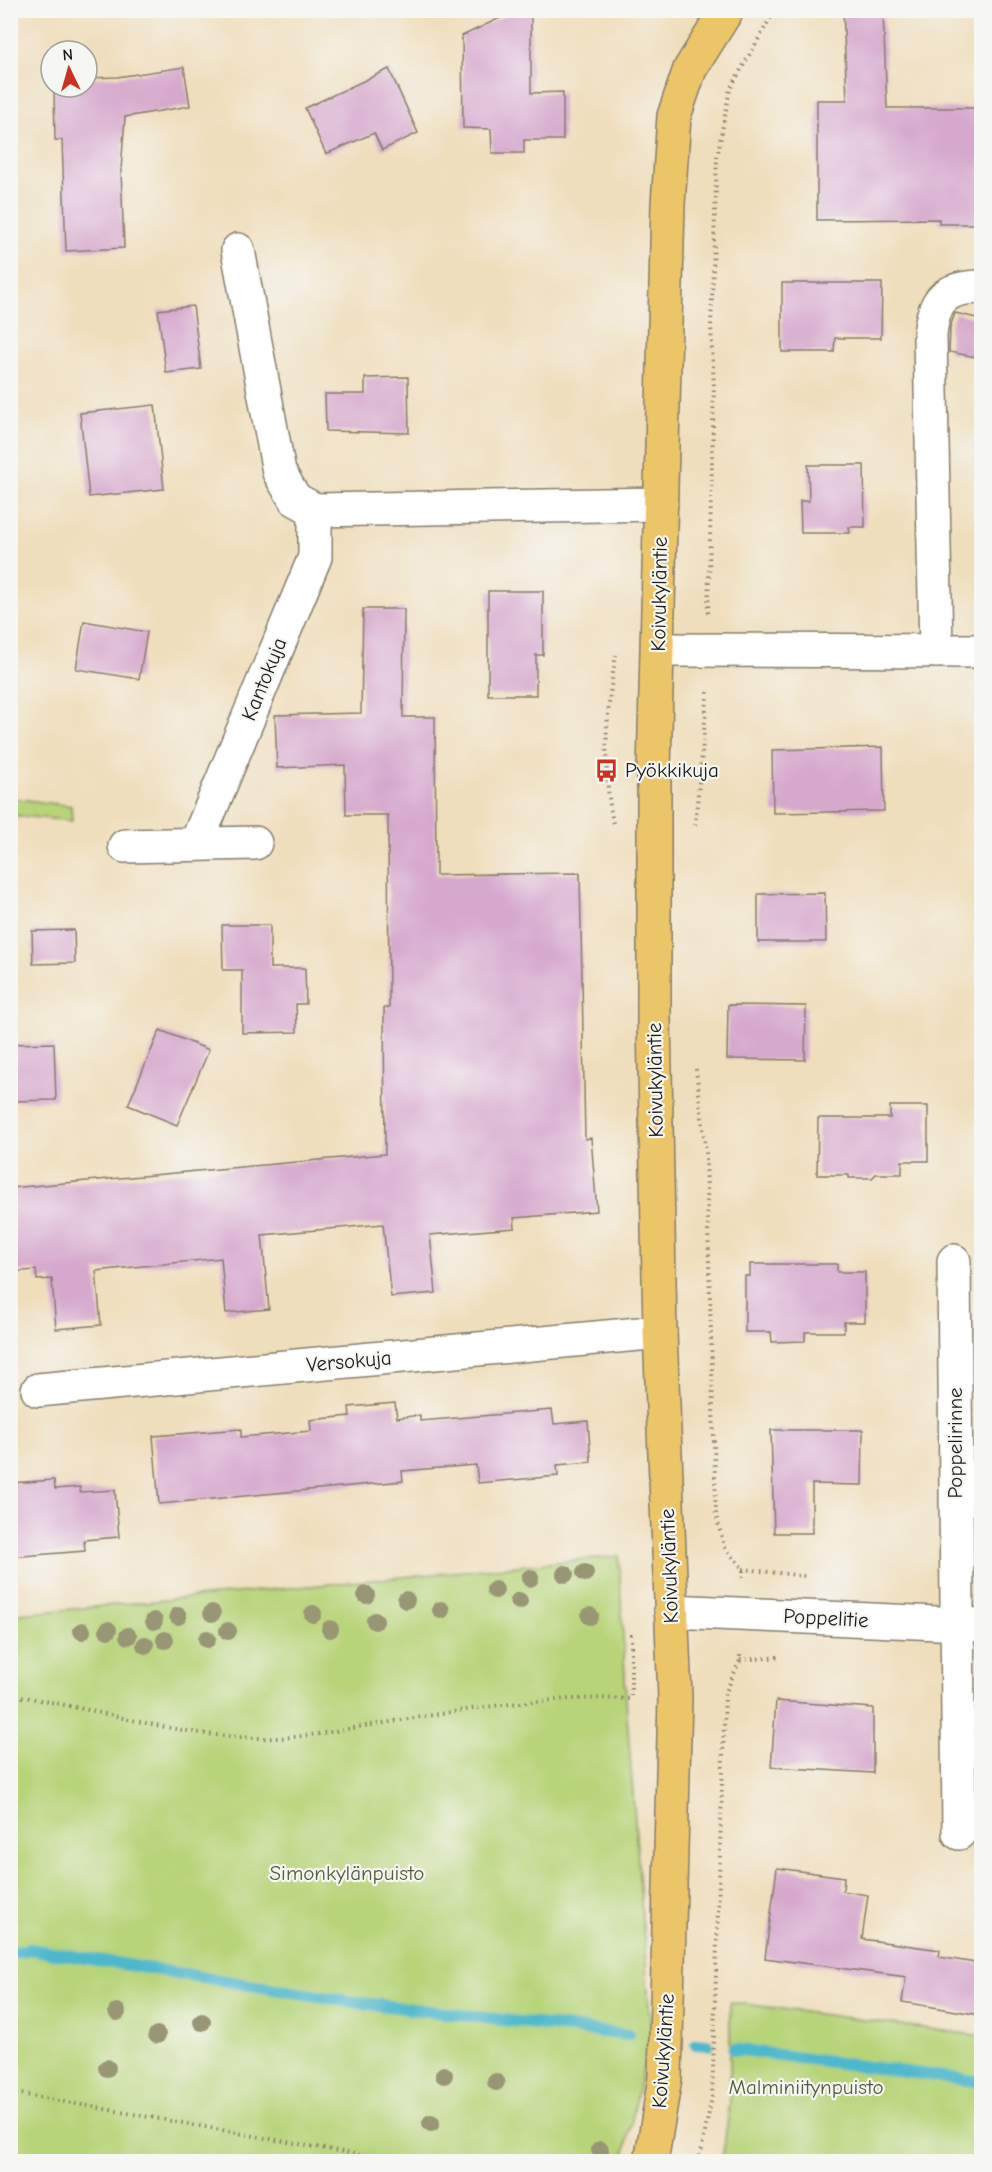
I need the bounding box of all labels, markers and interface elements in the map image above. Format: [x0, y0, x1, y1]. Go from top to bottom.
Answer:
north arrow [39, 39, 99, 99]
text: N [62, 46, 74, 64]
street label: Koivukyläntie [646, 536, 672, 652]
street label: Kantokuja [237, 634, 291, 724]
bus stop icon: Pyökkikuja [594, 757, 620, 783]
place label: Pyökkikuja [625, 758, 719, 782]
street label: Koivukyläntie [642, 1022, 668, 1138]
street label: Versokuja [305, 1345, 393, 1377]
street label: Poppelirinne [943, 1387, 967, 1499]
street label: Koivukyläntie [655, 1508, 683, 1624]
street label: Poppelitie [783, 1604, 869, 1632]
park label: Simonkylänpuisto [270, 1861, 424, 1885]
street label: Koivukyläntie [647, 1993, 679, 2109]
park label: Malminiitynpuisto [728, 2075, 884, 2099]

